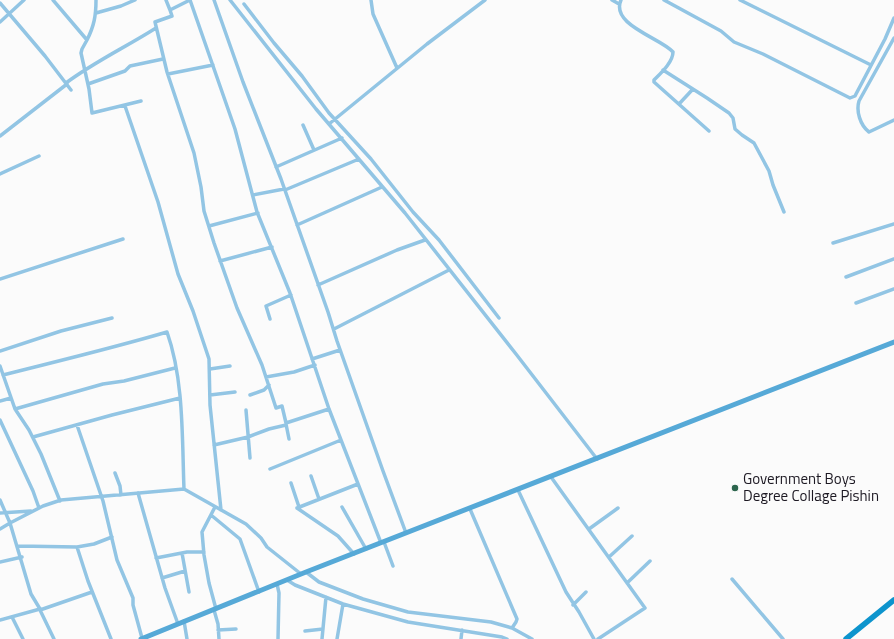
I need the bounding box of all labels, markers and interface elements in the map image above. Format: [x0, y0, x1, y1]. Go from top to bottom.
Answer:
place label: Government Boys Degree Collage Pishin [743, 467, 879, 507]
marker: Government Boys Degree Collage Pishin [730, 483, 740, 493]

